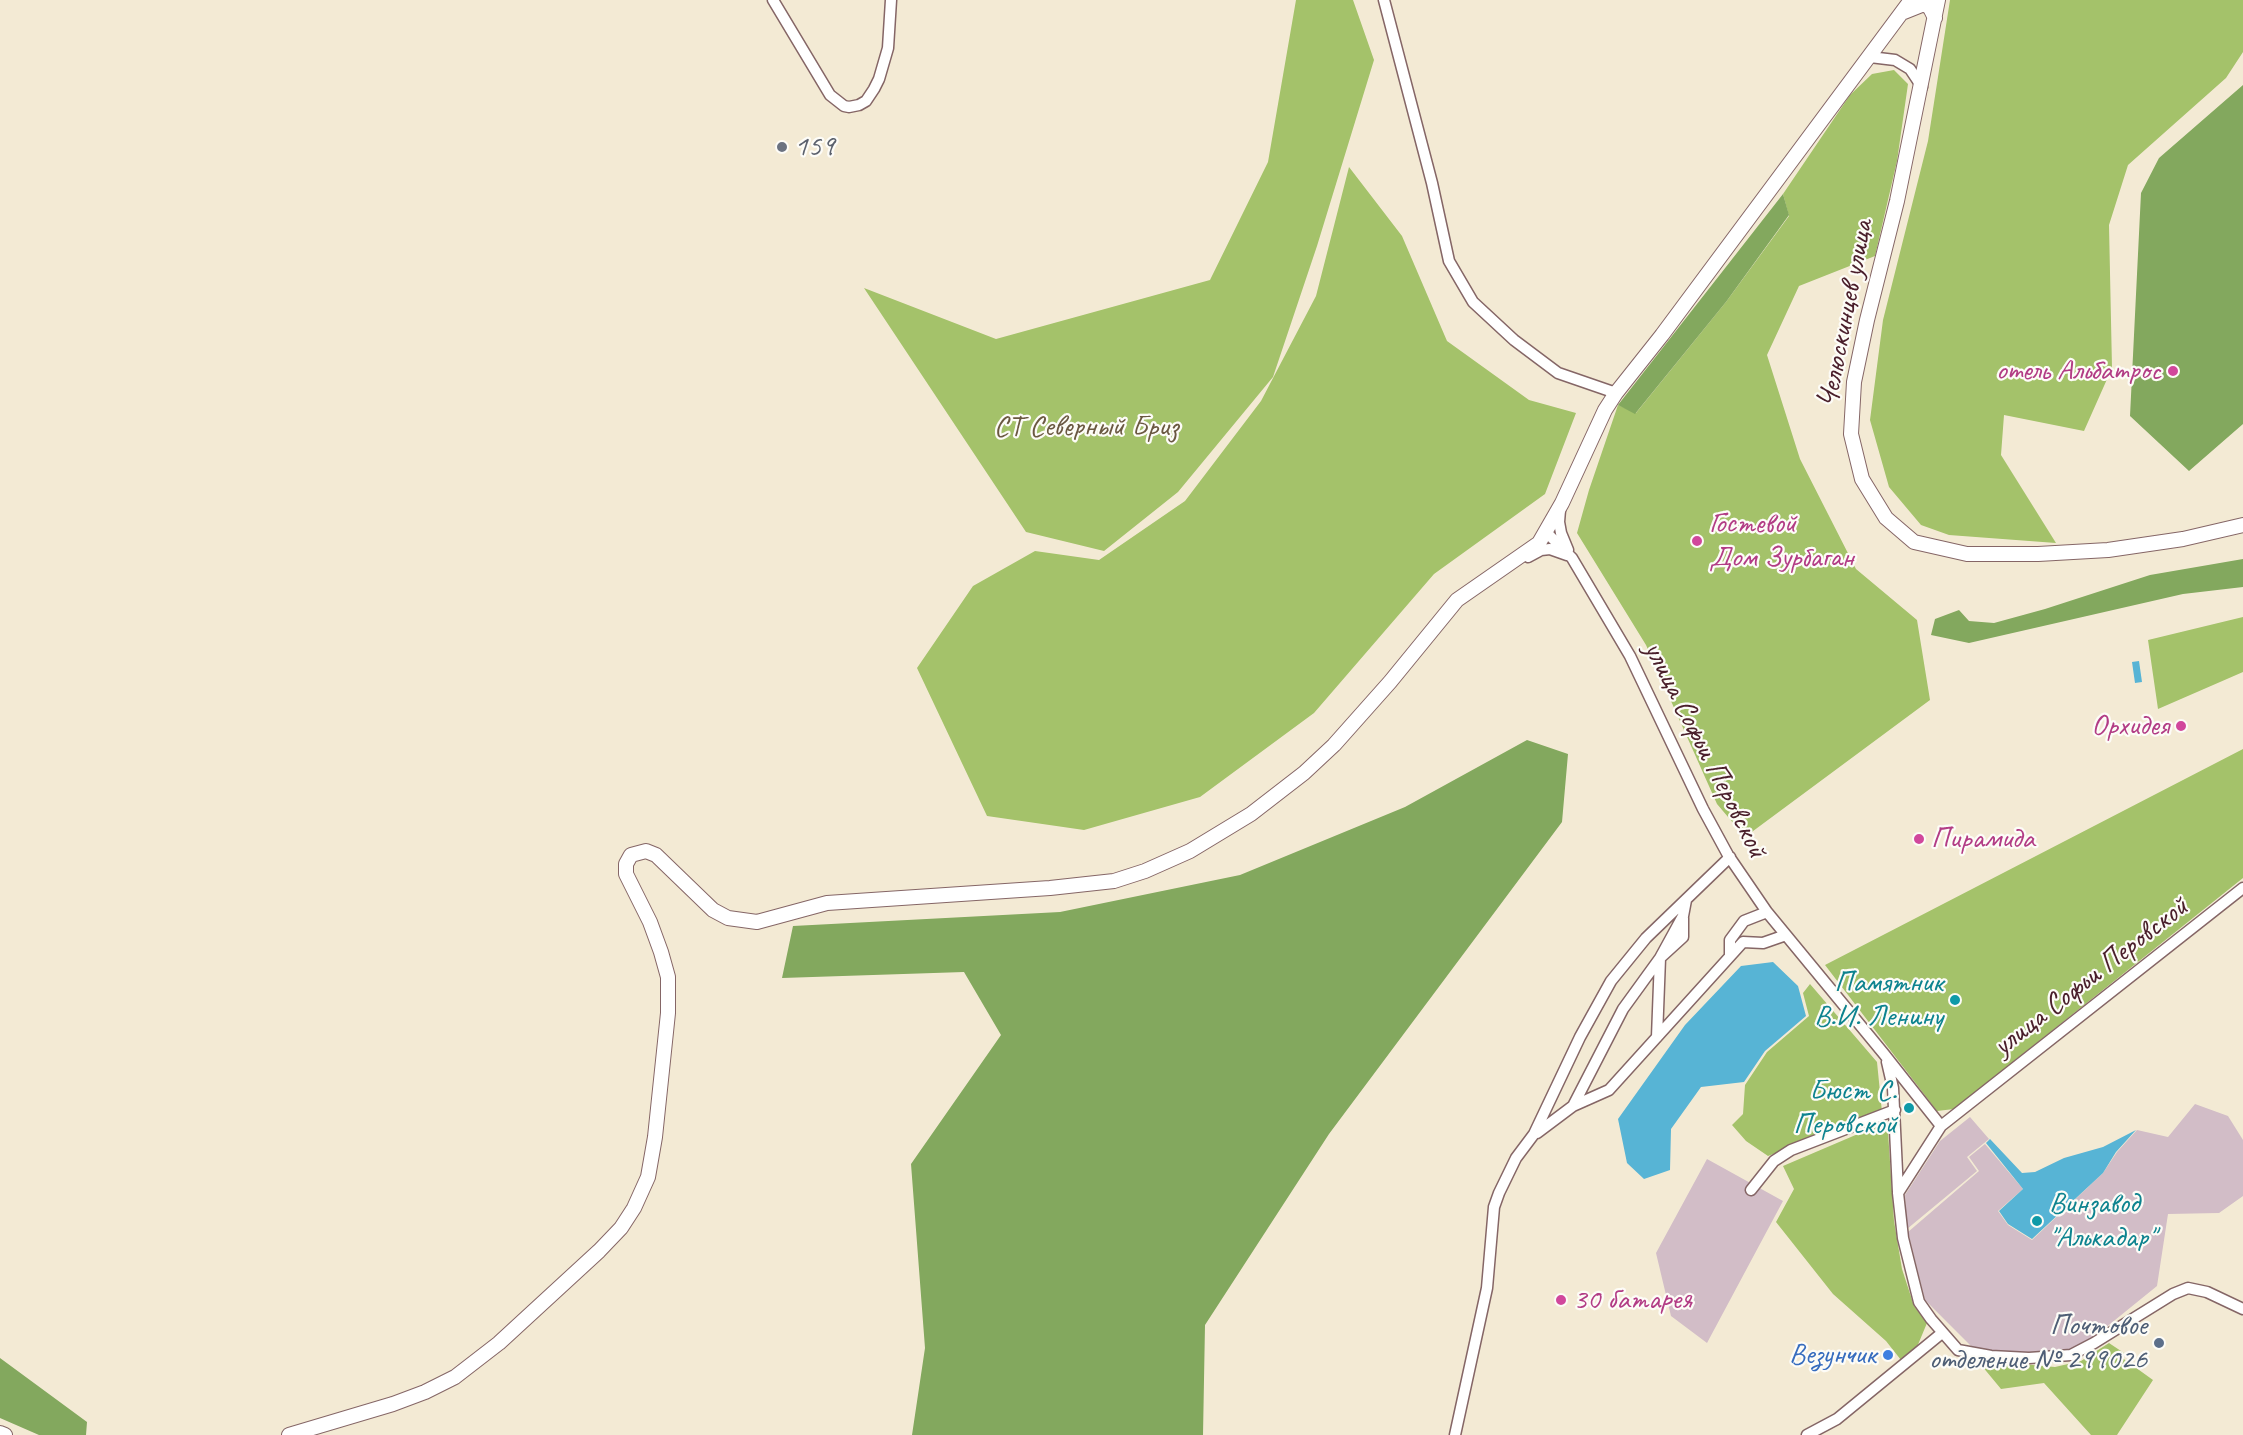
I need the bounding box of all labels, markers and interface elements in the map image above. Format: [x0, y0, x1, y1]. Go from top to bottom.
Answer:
place label: 159 [794, 129, 834, 165]
marker: 159 [775, 140, 789, 154]
street label: Челюскинцев улица [1810, 217, 1882, 411]
place label: отель Альбатрос [1996, 353, 2161, 389]
marker: отель Альбатрос [2166, 364, 2180, 378]
park label: СТ Северный Бриз [994, 409, 1178, 445]
place label: Гостевой Дом Зурбаган [1709, 506, 1854, 576]
marker: Гостевой Дом Зурбаган [1690, 534, 1704, 548]
street label: улица Софьи Перовской [1635, 636, 1775, 864]
place label: Орхидея [2091, 708, 2169, 744]
marker: Орхидея [2174, 719, 2188, 733]
place label: Пирамида [1931, 821, 2035, 857]
marker: Пирамида [1912, 832, 1926, 846]
street label: улица Софьи Перовской [1986, 890, 2196, 1064]
place label: Памятник В.И. Ленину [1814, 965, 1943, 1036]
marker: Памятник В.И. Ленину [1948, 993, 1962, 1007]
place label: Бюст С. Перовской [1793, 1073, 1897, 1144]
marker: Бюст С. Перовской [1902, 1101, 1916, 1115]
place label: Винзавод "Алькадар" [2049, 1186, 2155, 1256]
marker: Винзавод "Алькадар" [2030, 1214, 2044, 1228]
place label: 30 батарея [1573, 1282, 1692, 1318]
marker: 30 батарея [1554, 1293, 1568, 1307]
place label: Почтовое отделение № 299026 [1929, 1308, 2147, 1378]
marker: Почтовое отделение № 299026 [2152, 1336, 2166, 1350]
place label: Везунчик [1789, 1337, 1876, 1373]
marker: Везунчик [1881, 1348, 1895, 1362]

